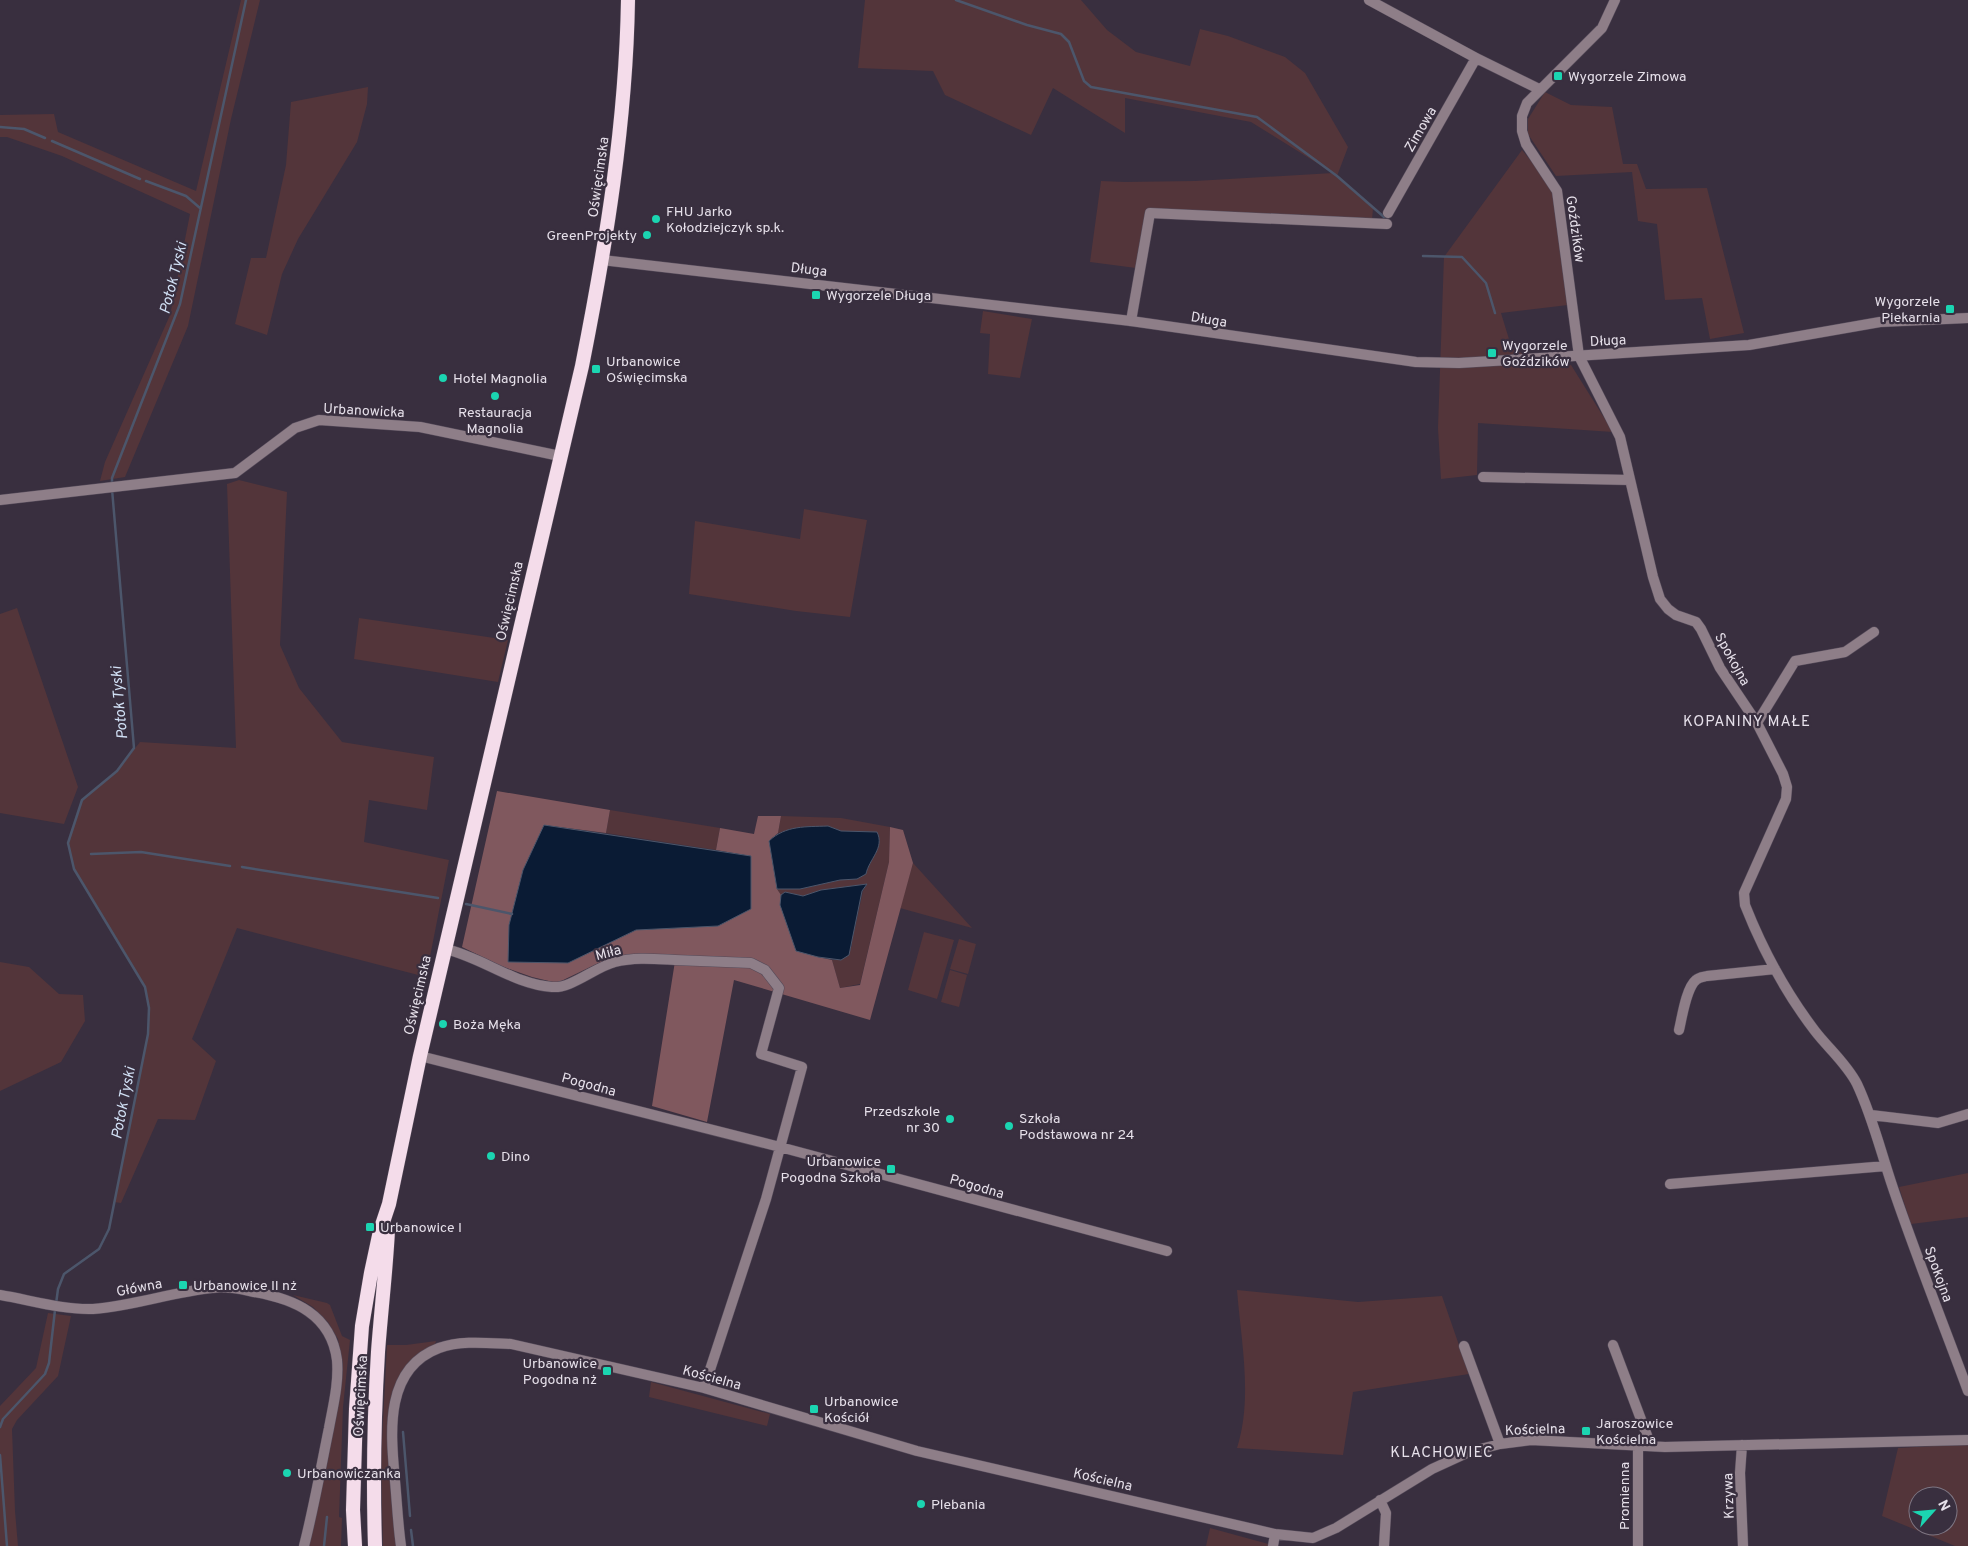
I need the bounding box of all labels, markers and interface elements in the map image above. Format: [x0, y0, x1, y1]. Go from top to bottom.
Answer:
place label: Wygorzele Zimowa [1568, 69, 1686, 86]
marker: Wygorzele Zimowa [1552, 70, 1564, 82]
street label: Zimowa [1402, 104, 1441, 155]
street label: Oświęcimska [585, 136, 614, 219]
street label: Goździków [1561, 195, 1588, 264]
place label: FHU Jarko Kołodziejczyk sp.k. [666, 204, 784, 237]
marker: FHU Jarko Kołodziejczyk sp.k. [650, 213, 662, 225]
place label: GreenProjekty [546, 228, 637, 245]
marker: GreenProjekty [641, 229, 653, 241]
water label: Potok Tyski [156, 239, 193, 316]
street label: Długa [790, 260, 828, 281]
place label: Wygorzele Długa [826, 288, 931, 305]
marker: Wygorzele Długa [810, 289, 822, 301]
place label: Wygorzele Piekarnia [1875, 294, 1940, 327]
marker: Wygorzele Piekarnia [1944, 303, 1956, 315]
street label: Długa [1189, 309, 1228, 332]
street label: Długa [1589, 332, 1627, 351]
place label: Wygorzele Goździków [1502, 338, 1570, 371]
marker: Wygorzele Goździków [1486, 347, 1498, 359]
place label: Urbanowice Oświęcimska [606, 354, 687, 387]
marker: Urbanowice Oświęcimska [590, 363, 602, 375]
place label: Hotel Magnolia [453, 371, 547, 388]
marker: Hotel Magnolia [437, 372, 449, 384]
marker: Restauracja Magnolia [489, 390, 501, 402]
street label: Urbanowicka [323, 401, 405, 422]
place label: Restauracja Magnolia [458, 405, 532, 438]
street label: Oświęcimska [493, 560, 528, 643]
street label: Spokojna [1710, 630, 1753, 689]
water label: Potok Tyski [108, 664, 133, 740]
district label: KOPANINY MAŁE [1683, 713, 1811, 732]
street label: Miła [594, 942, 623, 965]
street label: Oświęcimska [401, 954, 436, 1037]
place label: Boża Męka [453, 1017, 521, 1034]
marker: Boża Męka [437, 1018, 449, 1030]
water label: Potok Tyski [108, 1064, 141, 1141]
street label: Pogodna [559, 1070, 618, 1101]
place label: Przedszkole nr 30 [864, 1104, 940, 1137]
place label: Szkoła Podstawowa nr 24 [1019, 1111, 1135, 1144]
marker: Przedszkole nr 30 [944, 1113, 956, 1125]
marker: Szkoła Podstawowa nr 24 [1003, 1120, 1015, 1132]
place label: Dino [501, 1149, 530, 1166]
marker: Dino [485, 1150, 497, 1162]
place label: Urbanowice Pogodna Szkoła [780, 1154, 881, 1187]
marker: Urbanowice Pogodna Szkoła [885, 1163, 897, 1175]
street label: Pogodna [947, 1172, 1006, 1203]
place label: Urbanowice I [380, 1220, 462, 1237]
marker: Urbanowice I [364, 1221, 376, 1233]
street label: Spokojna [1920, 1244, 1956, 1305]
street label: Główna [115, 1276, 164, 1301]
place label: Urbanowice II nż [193, 1278, 297, 1295]
marker: Urbanowice II nż [177, 1279, 189, 1291]
street label: Oświęcimska [351, 1355, 372, 1437]
place label: Urbanowice Pogodna nż [522, 1356, 597, 1389]
street label: Kościelna [680, 1362, 743, 1394]
marker: Urbanowice Pogodna nż [601, 1365, 613, 1377]
place label: Urbanowice Kościół [824, 1394, 899, 1427]
marker: Urbanowice Kościół [808, 1403, 820, 1415]
place label: Jaroszowice Kościelna [1596, 1416, 1673, 1449]
street label: Kościelna [1505, 1421, 1565, 1440]
marker: Jaroszowice Kościelna [1580, 1425, 1592, 1437]
district label: KLACHOWIEC [1390, 1444, 1494, 1463]
street label: Promienna [1617, 1462, 1634, 1530]
street label: Kościelna [1071, 1465, 1134, 1496]
place label: Urbanowiczanka [297, 1466, 401, 1483]
marker: Urbanowiczanka [281, 1467, 293, 1479]
street label: Krzywa [1720, 1473, 1739, 1519]
north arrow [1908, 1486, 1958, 1536]
place label: Plebania [931, 1497, 985, 1514]
text: N [1933, 1497, 1953, 1514]
marker: Plebania [915, 1498, 927, 1510]

